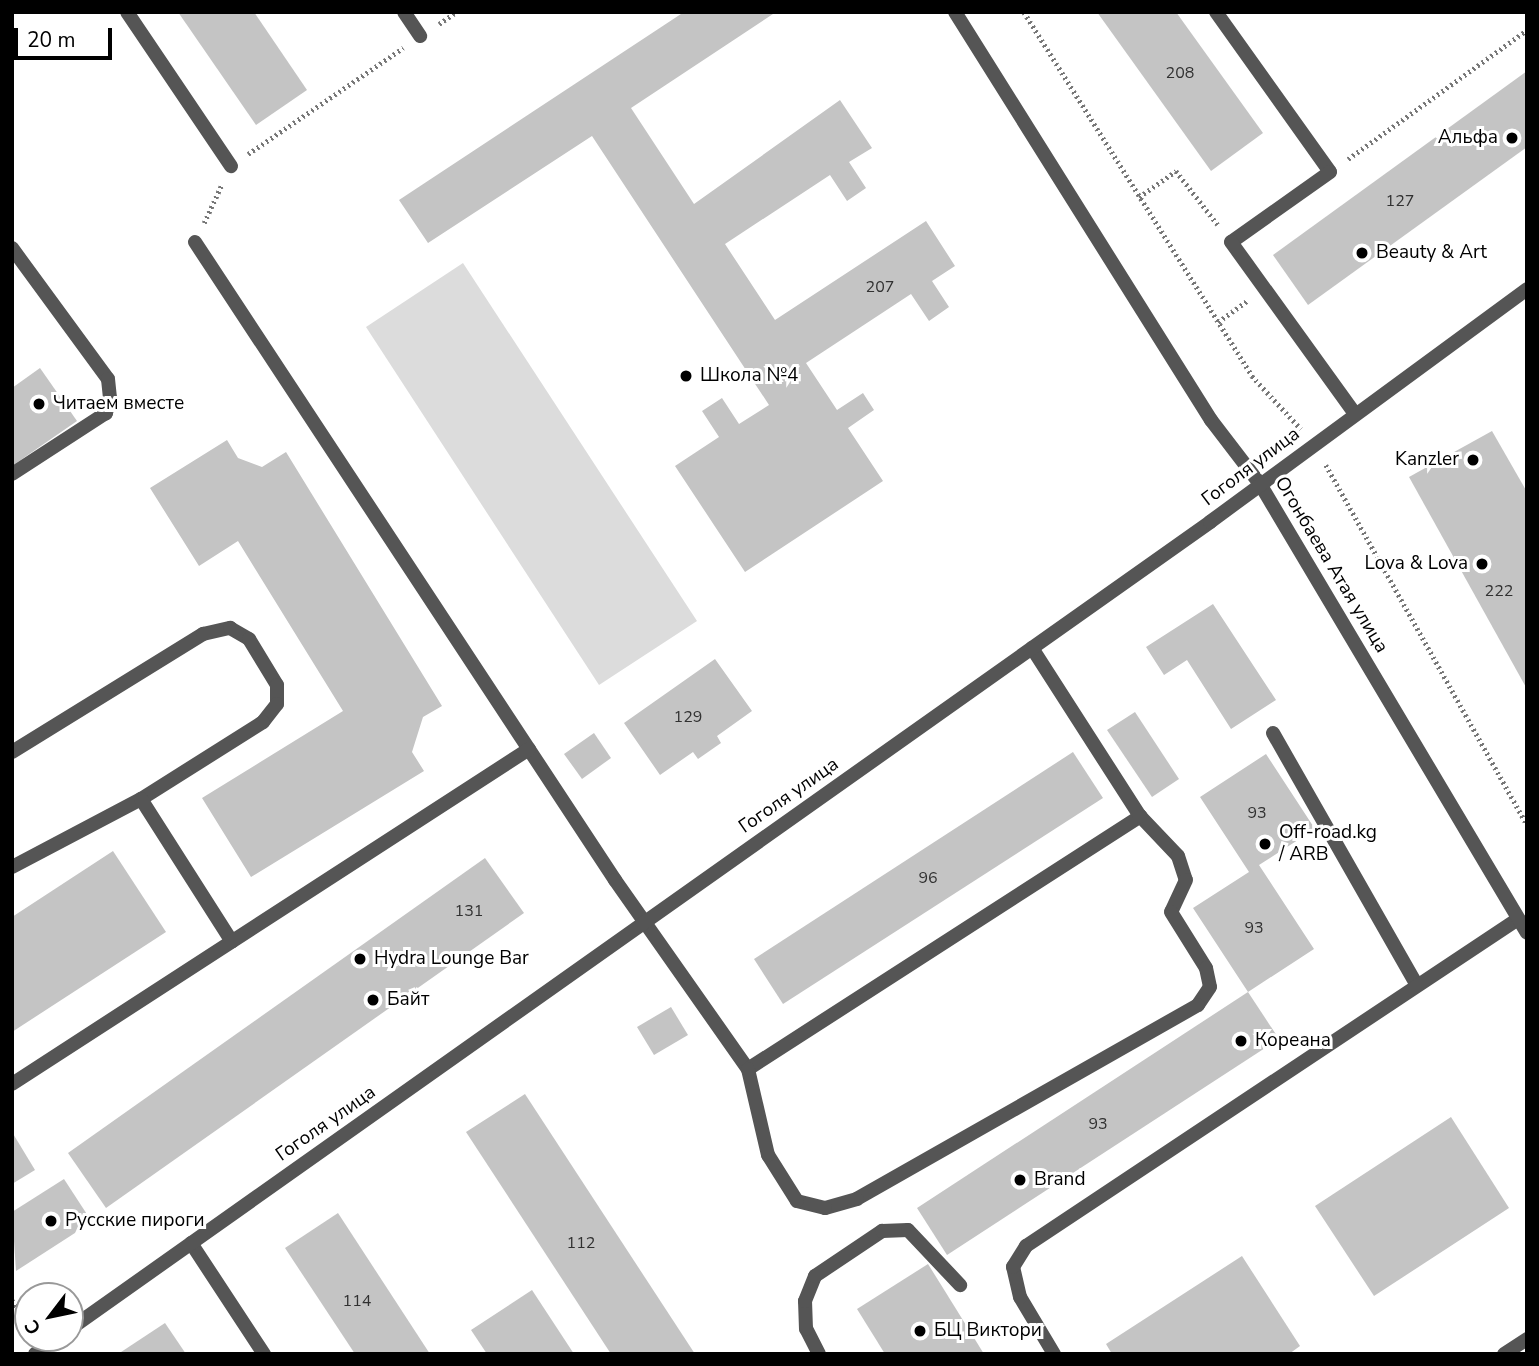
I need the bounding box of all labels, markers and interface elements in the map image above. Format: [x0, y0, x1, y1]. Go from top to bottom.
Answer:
scale bar [18, 14, 116, 58]
text: 20 m [27, 26, 76, 54]
house number: 208 [1166, 63, 1194, 83]
place label: Альфа [1438, 127, 1498, 149]
marker: Альфа [1504, 130, 1520, 146]
house number: 127 [1386, 191, 1414, 211]
place label: Beauty & Art [1376, 242, 1487, 264]
marker: Beauty & Art [1354, 245, 1370, 261]
house number: 207 [866, 277, 894, 297]
place label: Школа №4 [700, 365, 798, 387]
marker: Школа №4 [678, 368, 694, 384]
place label: Читаем вместе [53, 393, 184, 415]
marker: Читаем вместе [31, 396, 47, 412]
street label: Гоголя улица [1198, 423, 1304, 511]
place label: Kanzler [1395, 449, 1459, 471]
marker: Kanzler [1465, 452, 1481, 468]
street label: Огонбаева Атая улица [1269, 473, 1393, 657]
place label: Lova & Lova [1364, 553, 1468, 575]
marker: Lova & Lova [1474, 556, 1490, 572]
house number: 222 [1485, 581, 1513, 601]
house number: 129 [674, 707, 702, 727]
street label: Гоголя улица [735, 753, 843, 839]
house number: 93 [1247, 803, 1267, 823]
place label: Off-road.kg / ARB [1279, 822, 1377, 866]
marker: Off-road.kg / ARB [1257, 836, 1273, 852]
house number: 96 [918, 868, 938, 888]
house number: 131 [455, 901, 483, 921]
house number: 93 [1244, 918, 1264, 938]
place label: Hydra Lounge Bar [374, 948, 529, 970]
marker: Hydra Lounge Bar [352, 951, 368, 967]
place label: Байт [387, 989, 429, 1011]
marker: Байт [365, 992, 381, 1008]
place label: Кореана [1255, 1030, 1331, 1052]
marker: Кореана [1233, 1033, 1249, 1049]
street label: Гоголя улица [272, 1081, 380, 1167]
house number: 93 [1088, 1114, 1108, 1134]
place label: Brand [1034, 1169, 1085, 1191]
marker: Brand [1012, 1172, 1028, 1188]
place label: Русские пироги [65, 1210, 205, 1232]
marker: Русские пироги [43, 1213, 59, 1229]
house number: 112 [567, 1233, 595, 1253]
north arrow [14, 1282, 84, 1352]
house number: 114 [343, 1291, 371, 1311]
text: С [18, 1315, 47, 1339]
place label: БЦ Виктори [934, 1320, 1042, 1342]
marker: БЦ Виктори [912, 1323, 928, 1339]

